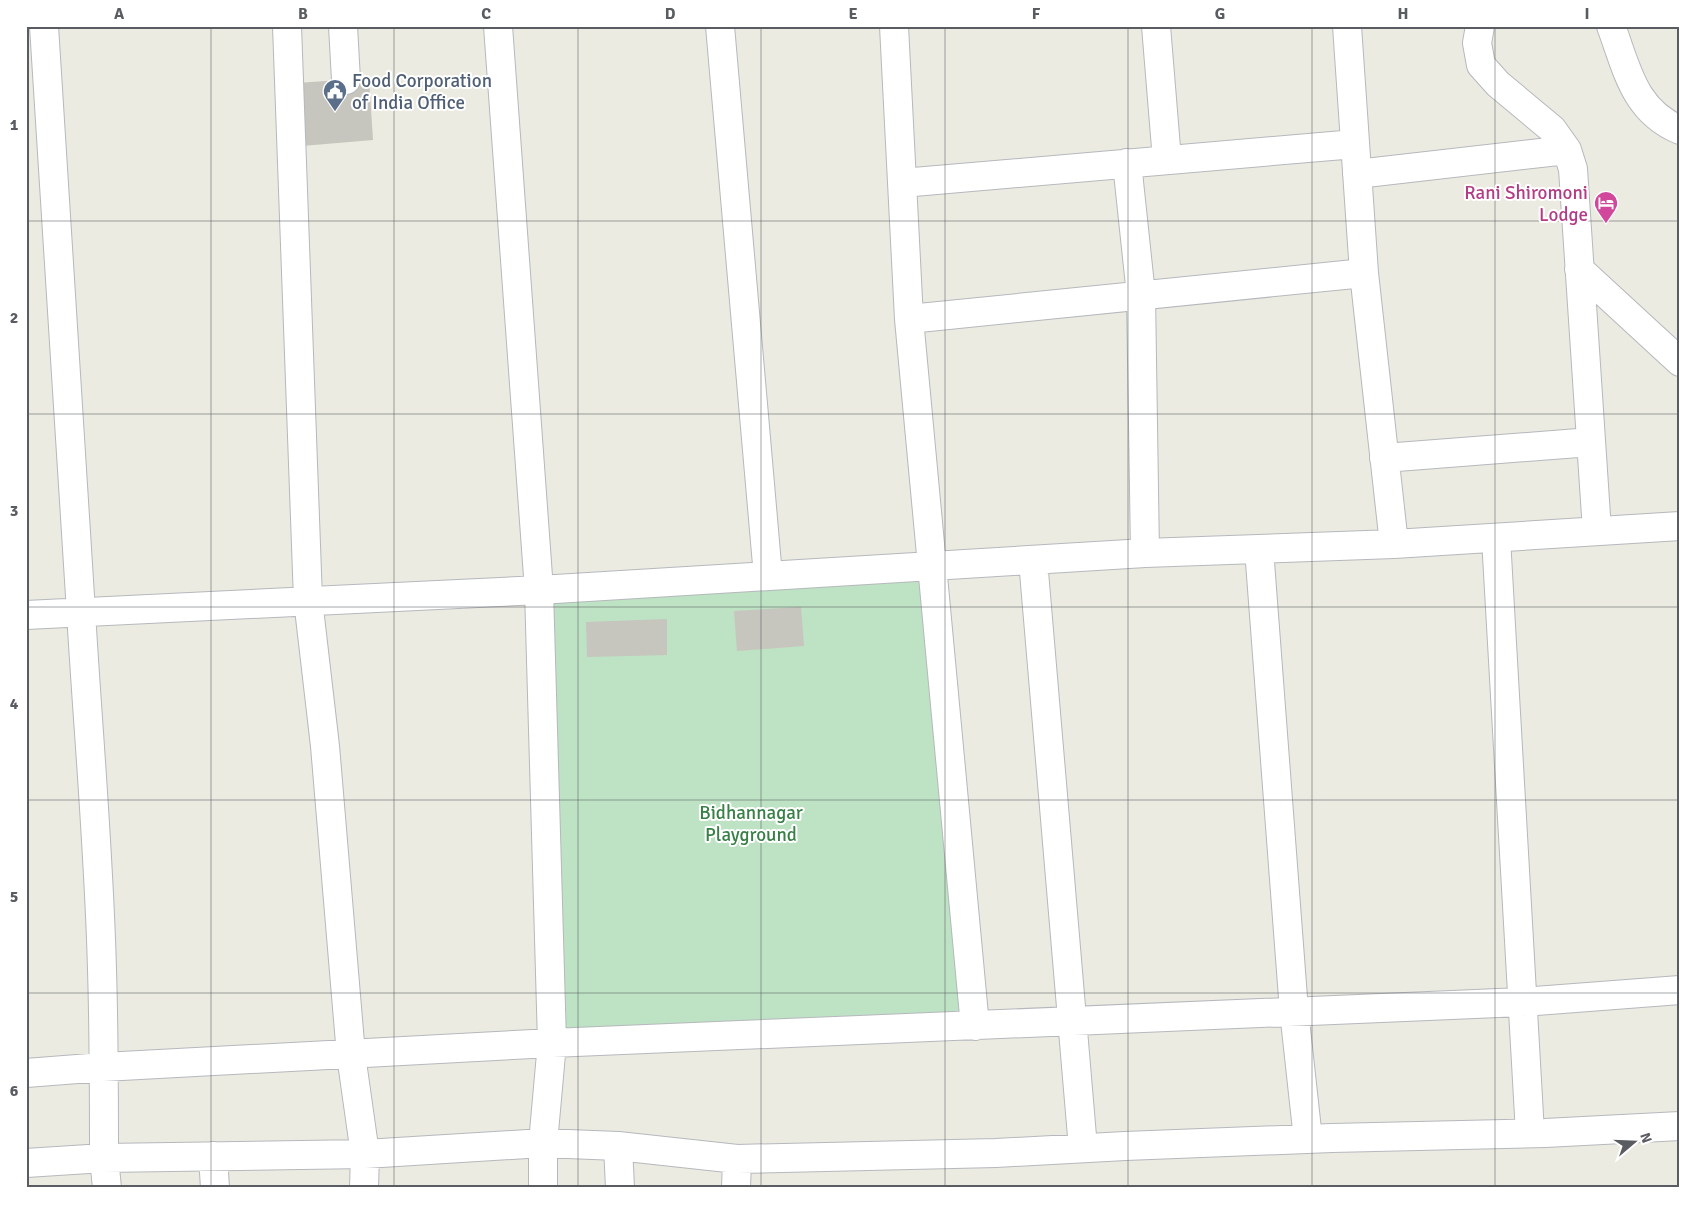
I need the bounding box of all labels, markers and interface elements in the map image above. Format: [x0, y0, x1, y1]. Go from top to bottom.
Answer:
text: A [114, 4, 125, 24]
text: B [298, 4, 308, 24]
text: C [481, 4, 491, 24]
text: D [665, 4, 676, 24]
text: E [848, 4, 858, 24]
text: F [1032, 4, 1041, 24]
text: G [1215, 4, 1225, 24]
text: H [1398, 4, 1408, 24]
text: I [1584, 4, 1590, 24]
place label: Food Corporation of India Office [352, 69, 492, 115]
public building icon: Food Corporation of India Office [322, 78, 348, 112]
text: 1 [10, 115, 19, 135]
place label: Rani Shiromoni Lodge [1464, 181, 1588, 227]
hotel icon: Rani Shiromoni Lodge [1593, 190, 1619, 224]
text: 2 [10, 308, 18, 328]
text: 3 [10, 501, 18, 521]
text: 4 [10, 694, 19, 714]
park label: Bidhannagar Playground [699, 801, 803, 847]
text: 5 [10, 887, 18, 907]
text: 6 [10, 1081, 19, 1101]
north arrow [1608, 1116, 1658, 1166]
text: N [1636, 1131, 1655, 1145]

